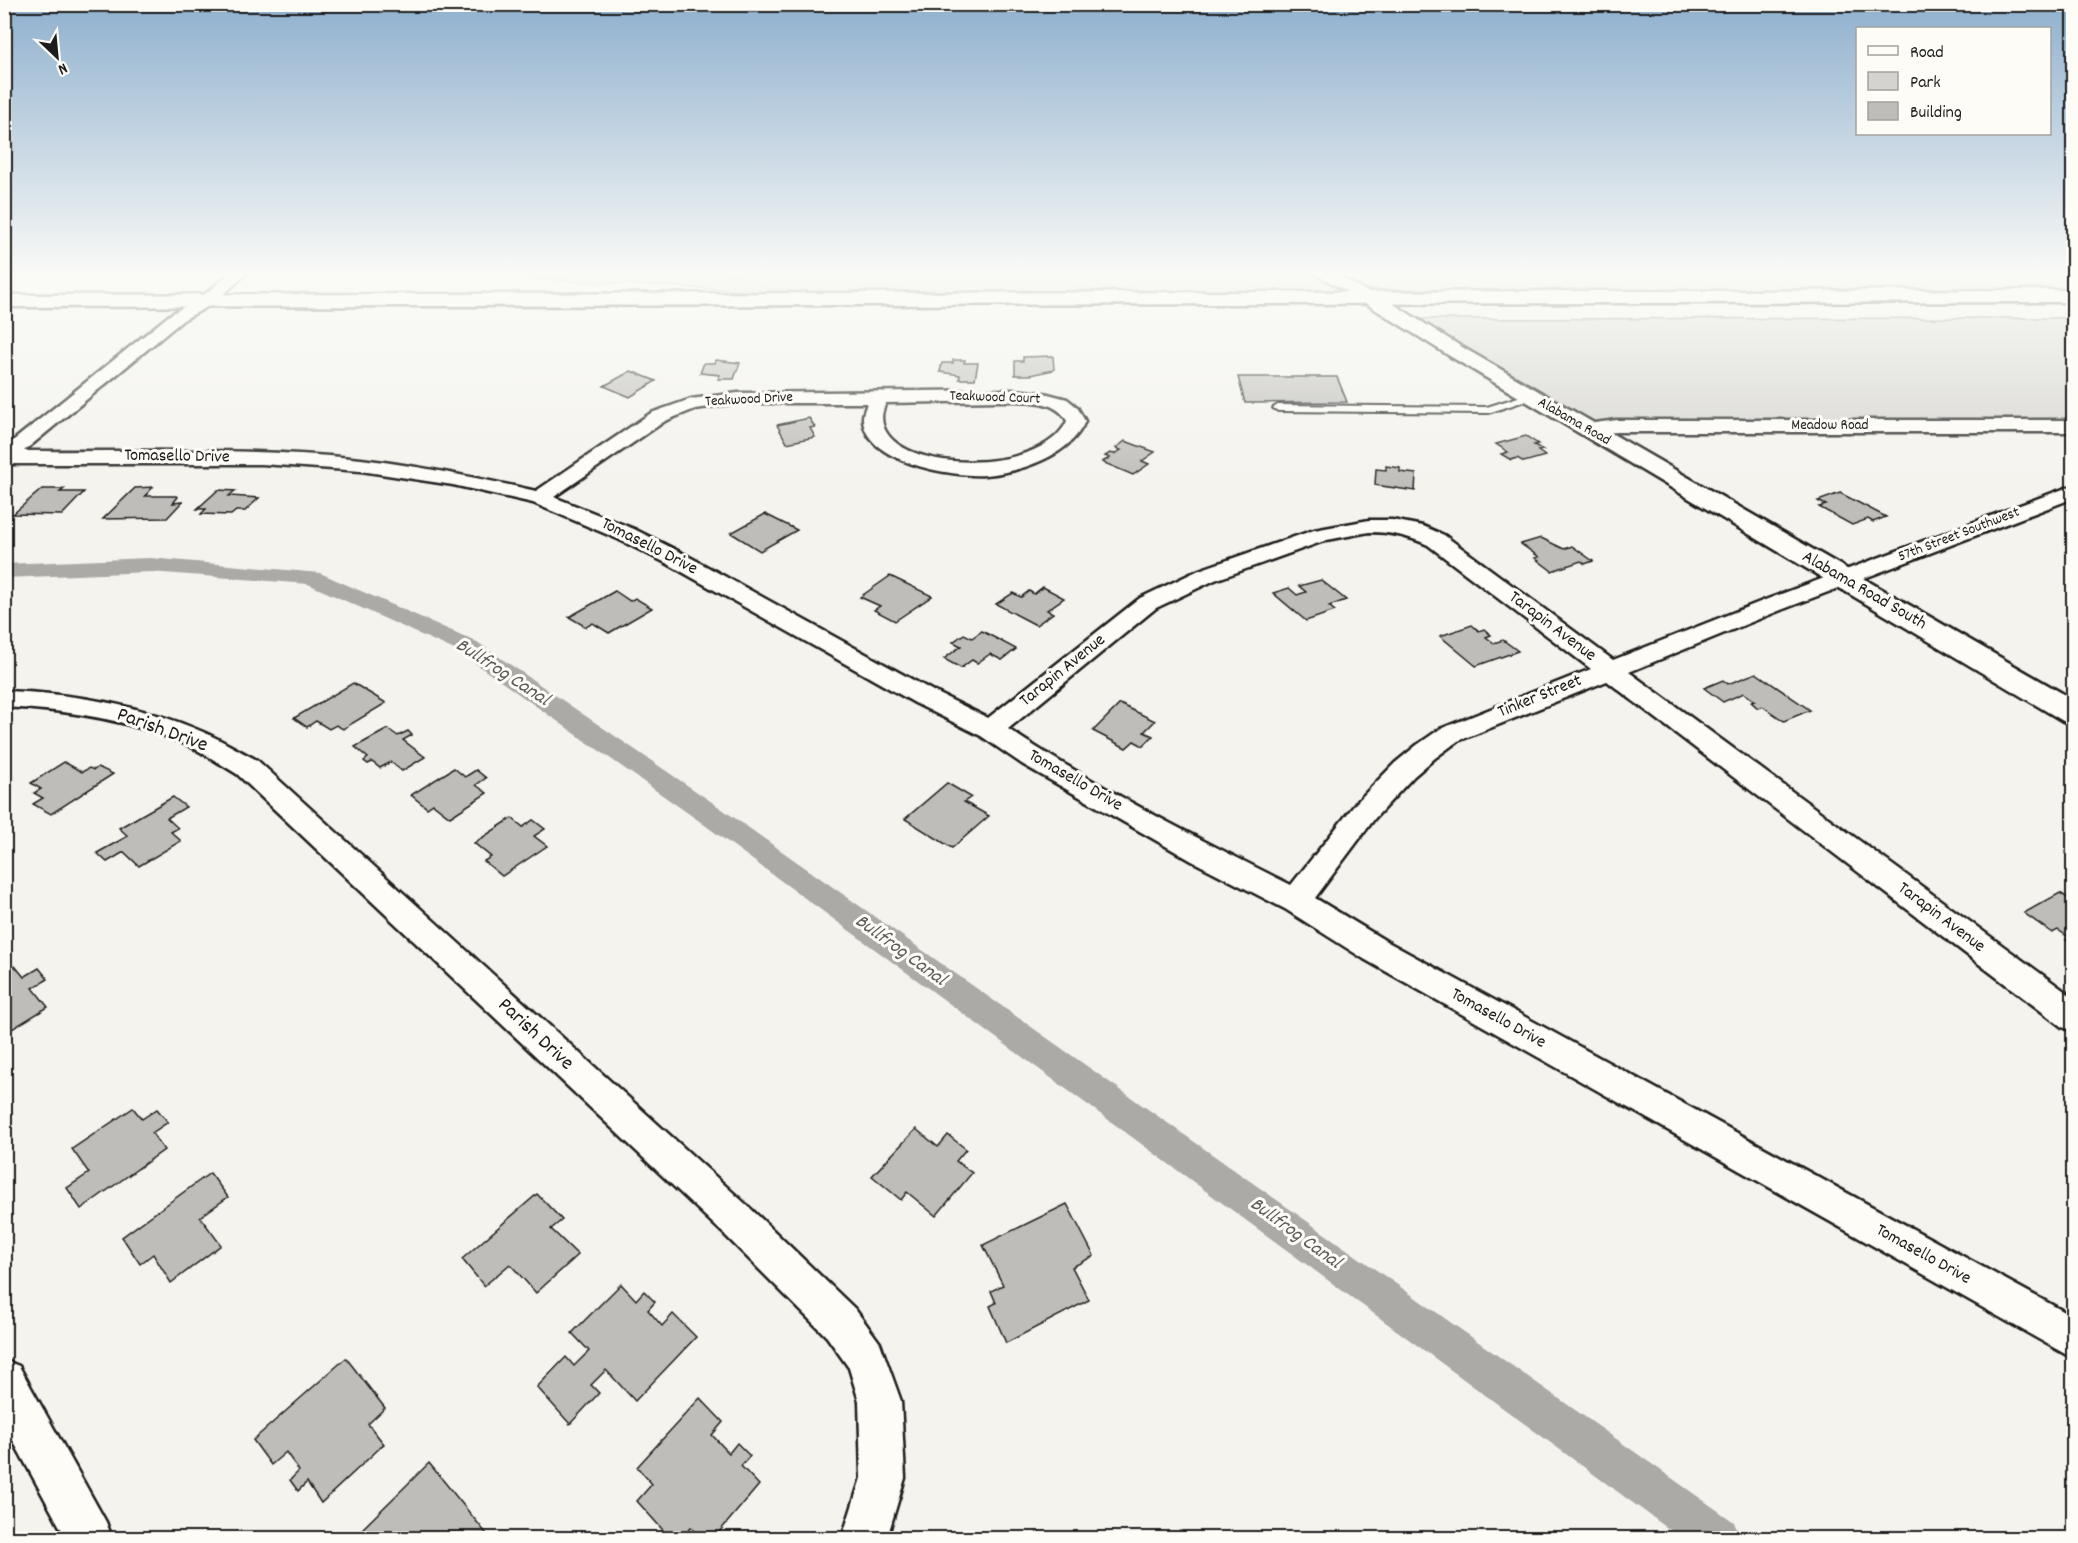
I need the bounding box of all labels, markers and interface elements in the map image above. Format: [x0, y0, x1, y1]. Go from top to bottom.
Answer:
north arrow [27, 27, 87, 87]
legend [1856, 27, 2051, 135]
text: Road [1910, 41, 1944, 66]
text: N [54, 56, 71, 80]
text: Park [1910, 71, 1941, 96]
text: Building [1910, 101, 1962, 126]
street label: Teakwood Court [949, 385, 1041, 411]
street label: Teakwood Drive [704, 387, 794, 413]
street label: Alabama Road [1533, 392, 1615, 452]
street label: Meadow Road [1791, 415, 1869, 437]
street label: Tomasello Drive [124, 444, 230, 470]
street label: 57th Street Southwest [1895, 502, 2023, 568]
street label: Tomasello Drive [596, 512, 702, 582]
street label: Alabama Road South [1797, 545, 1931, 637]
street label: Tarapin Avenue [1503, 586, 1601, 668]
street label: Tarapin Avenue [1015, 629, 1111, 713]
water label: Bullfrog Canal [450, 632, 556, 715]
street label: Tinker Street [1494, 669, 1586, 725]
street label: Parish Drive [112, 701, 212, 761]
street label: Tomasello Drive [1023, 744, 1127, 818]
street label: Tarapin Avenue [1892, 877, 1990, 959]
water label: Bullfrog Canal [849, 908, 953, 995]
street label: Tomasello Drive [1446, 983, 1550, 1055]
street label: Parish Drive [490, 992, 580, 1078]
water label: Bullfrog Canal [1244, 1191, 1348, 1278]
street label: Tomasello Drive [1871, 1219, 1975, 1291]

